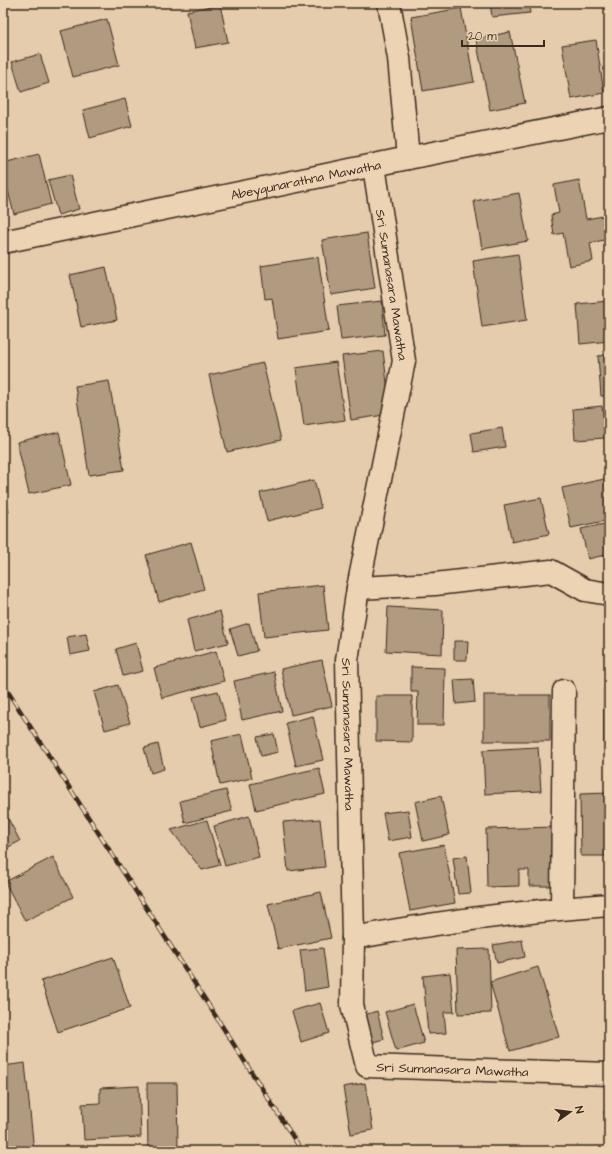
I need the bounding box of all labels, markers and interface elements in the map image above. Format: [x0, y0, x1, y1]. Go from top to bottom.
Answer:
scale bar [462, 22, 544, 48]
text: 20 m [468, 28, 497, 45]
street label: Abeygunarathna Mawatha [229, 156, 383, 205]
street label: Sri Sumanasara Mawatha [371, 208, 412, 362]
street label: Sri Sumanasara Mawatha [337, 658, 358, 811]
street label: Sri Sumanasara Mawatha [376, 1058, 529, 1081]
north arrow [550, 1092, 590, 1132]
text: N [571, 1105, 587, 1115]

